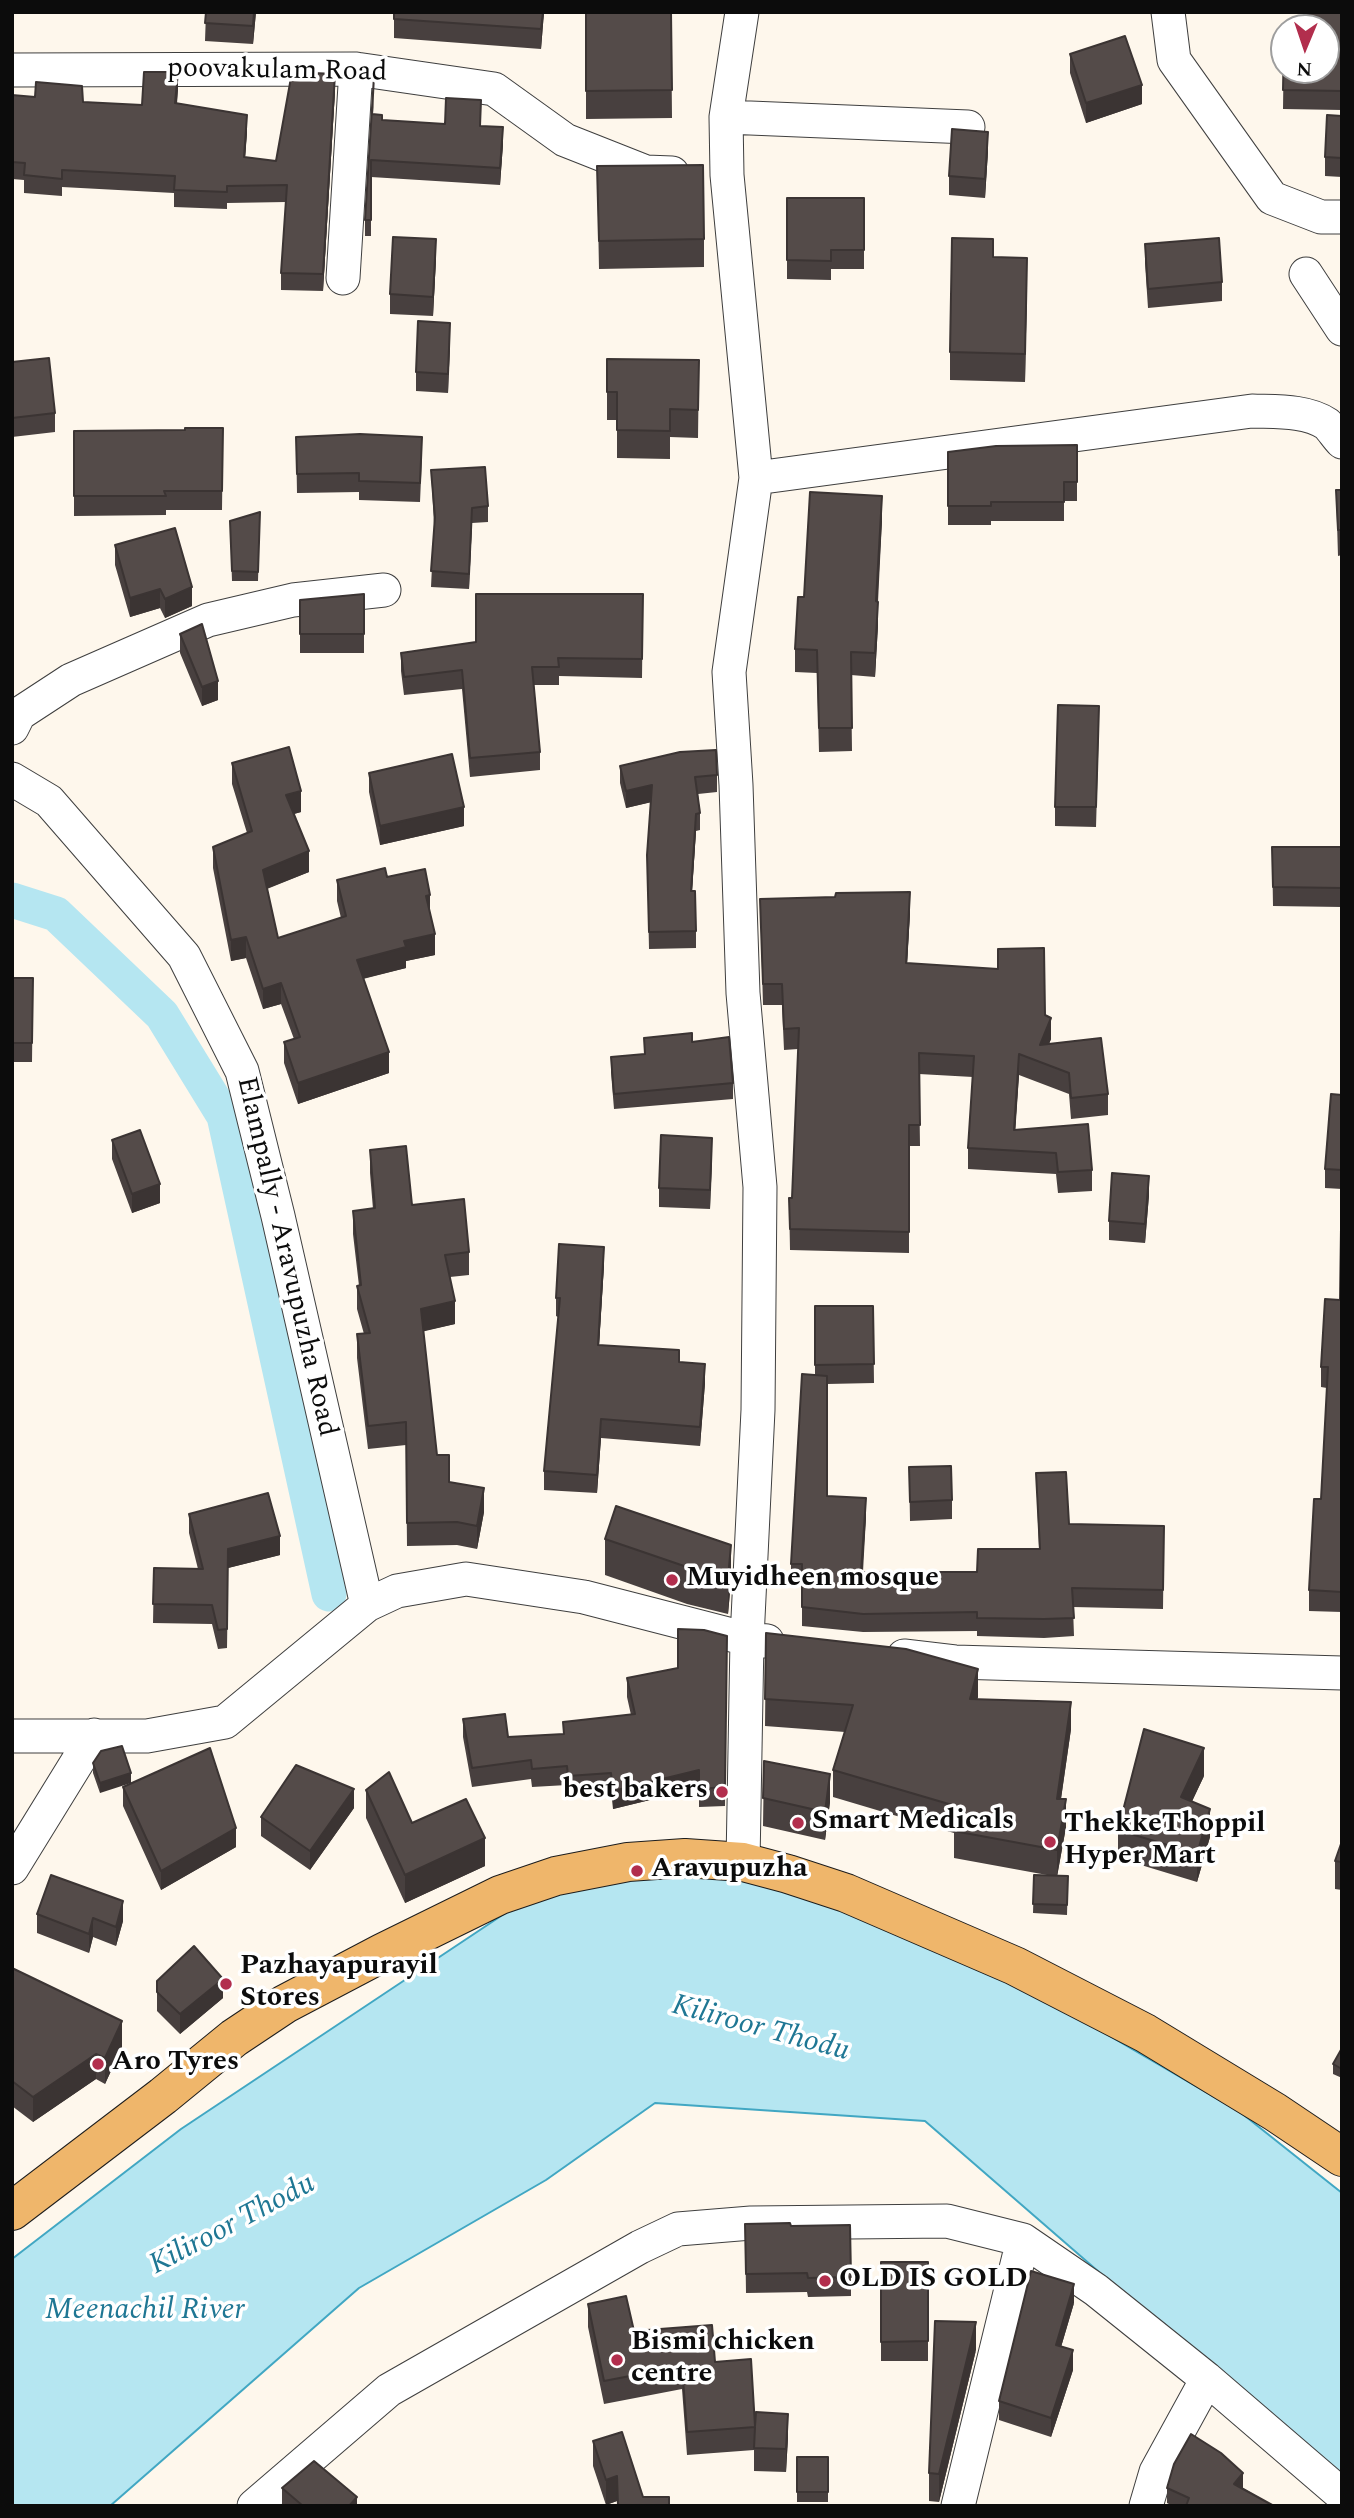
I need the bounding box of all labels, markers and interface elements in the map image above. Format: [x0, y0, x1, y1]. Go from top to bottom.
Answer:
north arrow [1270, 14, 1340, 84]
street label: poovakulam Road [166, 53, 388, 91]
text: N [1296, 54, 1313, 83]
street label: Elampally - Aravupuzha Road [227, 1074, 343, 1440]
place label: Muyidheen mosque [686, 1563, 939, 1597]
marker: Muyidheen mosque [664, 1572, 680, 1588]
place label: best bakers [562, 1775, 708, 1809]
marker: best bakers [714, 1784, 730, 1800]
place label: Smart Medicals [812, 1806, 1014, 1840]
place label: ThekkeThoppil Hyper Mart [1064, 1809, 1265, 1875]
marker: Smart Medicals [790, 1815, 806, 1831]
marker: ThekkeThoppil Hyper Mart [1042, 1834, 1058, 1850]
place label: Aravupuzha [651, 1854, 808, 1888]
marker: Aravupuzha [629, 1863, 645, 1879]
place label: Pazhayapurayil Stores [240, 1951, 438, 2017]
marker: Pazhayapurayil Stores [218, 1976, 234, 1992]
water label: Kiliroor Thodu [667, 1989, 853, 2071]
place label: Aro Tyres [112, 2047, 239, 2081]
marker: Aro Tyres [90, 2056, 106, 2072]
water label: Kiliroor Thodu [144, 2167, 322, 2285]
place label: OLD IS GOLD [839, 2264, 1027, 2298]
marker: OLD IS GOLD [817, 2273, 833, 2289]
water label: Meenachil River [45, 2294, 245, 2330]
place label: Bismi chicken centre [631, 2327, 815, 2393]
marker: Bismi chicken centre [609, 2352, 625, 2368]

